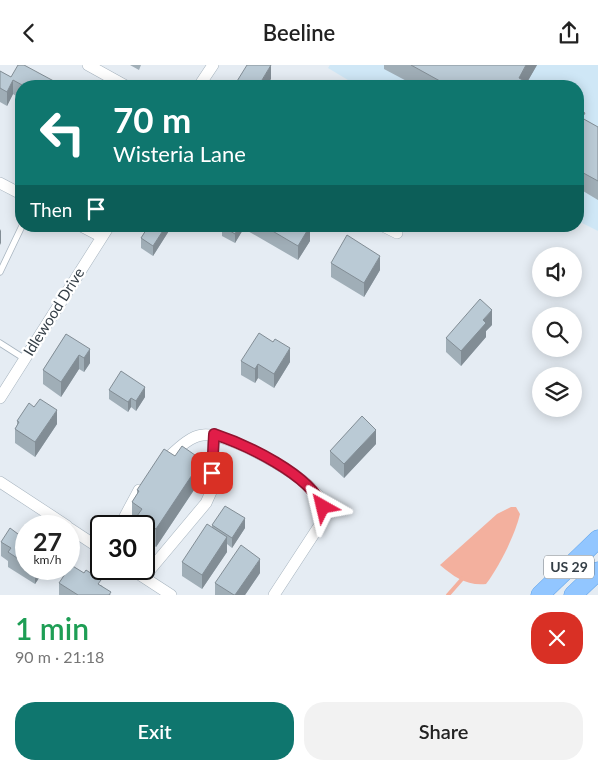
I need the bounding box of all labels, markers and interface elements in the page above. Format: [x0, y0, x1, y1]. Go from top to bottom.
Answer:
icon: back [15, 19, 43, 47]
text: Beeline [263, 19, 335, 46]
icon: share [555, 19, 583, 47]
text: 70 m [113, 98, 191, 140]
icon: left [30, 100, 95, 165]
text: Wisteria Lane [113, 140, 246, 167]
icon: arrive [82, 195, 110, 223]
text: Then [30, 198, 72, 221]
map controls [532, 247, 582, 417]
button: sound [532, 247, 582, 297]
street label: Idlewood Drive [19, 264, 87, 359]
button: search [532, 307, 582, 357]
button: layers [532, 367, 582, 417]
pin [191, 452, 233, 494]
icon: arrive [198, 459, 226, 487]
position arrow [296, 480, 348, 532]
speed limit sign: 30 [90, 515, 155, 580]
text: 27 [33, 526, 62, 556]
text: km/h [33, 552, 62, 567]
road number: US 29 [544, 556, 594, 579]
text: 1 min [15, 610, 89, 646]
button: close [531, 612, 583, 664]
text: 90 m · 21:18 [15, 647, 104, 666]
button: Exit [15, 702, 294, 760]
button: Share [304, 702, 583, 760]

